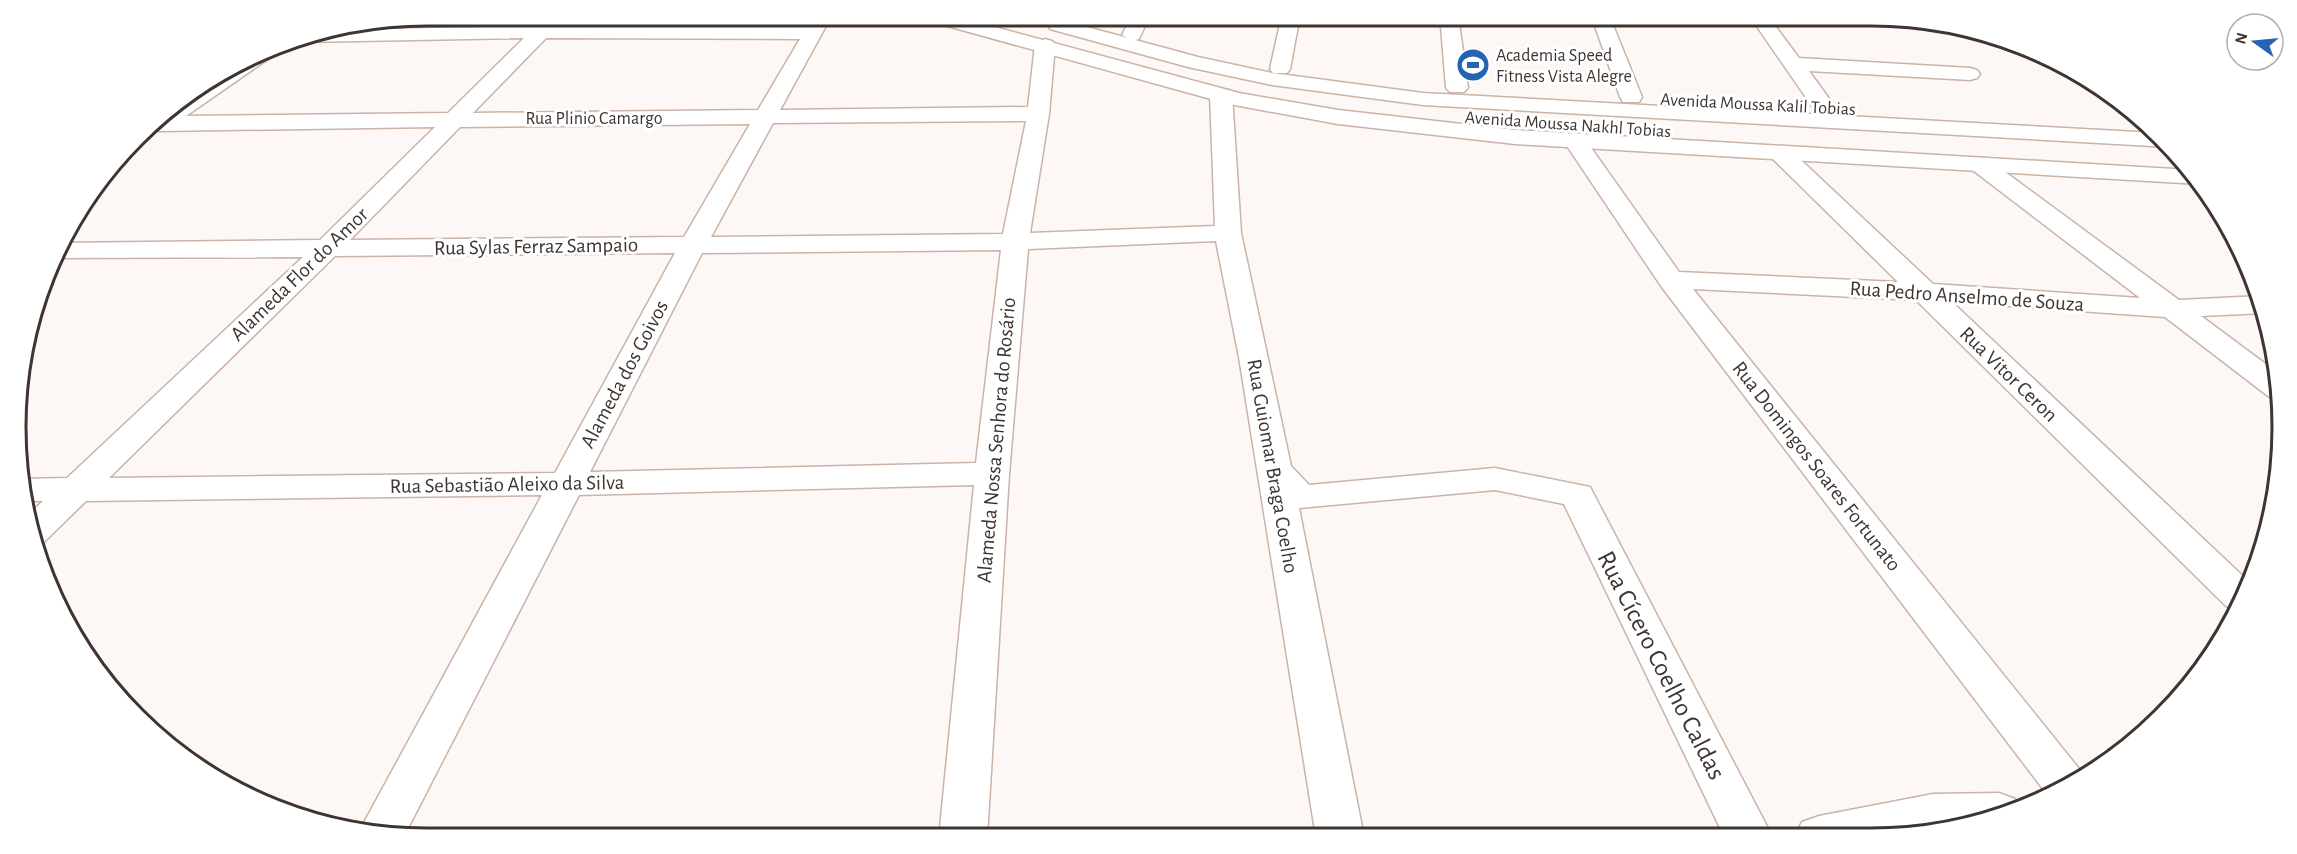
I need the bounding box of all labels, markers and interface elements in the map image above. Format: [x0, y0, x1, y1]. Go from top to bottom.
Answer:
north arrow [2225, 12, 2285, 72]
text: N [2232, 31, 2251, 46]
sports icon: Academia Speed Fitness Vista Alegre [1455, 47, 1491, 83]
place label: Academia Speed Fitness Vista Alegre [1496, 47, 1632, 86]
street label: Avenida Moussa Kalil Tobias [1660, 91, 1856, 119]
street label: Avenida Moussa Nakhl Tobias [1464, 109, 1672, 141]
street label: Rua Plinio Camargo [525, 110, 663, 128]
street label: Alameda Flor do Amor [227, 203, 372, 345]
street label: Rua Sylas Ferraz Sampaio [434, 234, 638, 259]
street label: Rua Pedro Anselmo de Souza [1849, 278, 2085, 315]
street label: Alameda Nossa Senhora do Rosário [974, 296, 1019, 584]
street label: Alameda dos Goivos [577, 297, 672, 452]
street label: Rua Vitor Ceron [1956, 323, 2062, 426]
street label: Rua Guiomar Braga Coelho [1243, 357, 1302, 575]
street label: Rua Domingos Soares Fortunato [1728, 357, 1905, 575]
street label: Rua Sebastião Aleixo da Silva [389, 472, 625, 497]
street label: Rua Cícero Coelho Caldas [1592, 547, 1730, 784]

